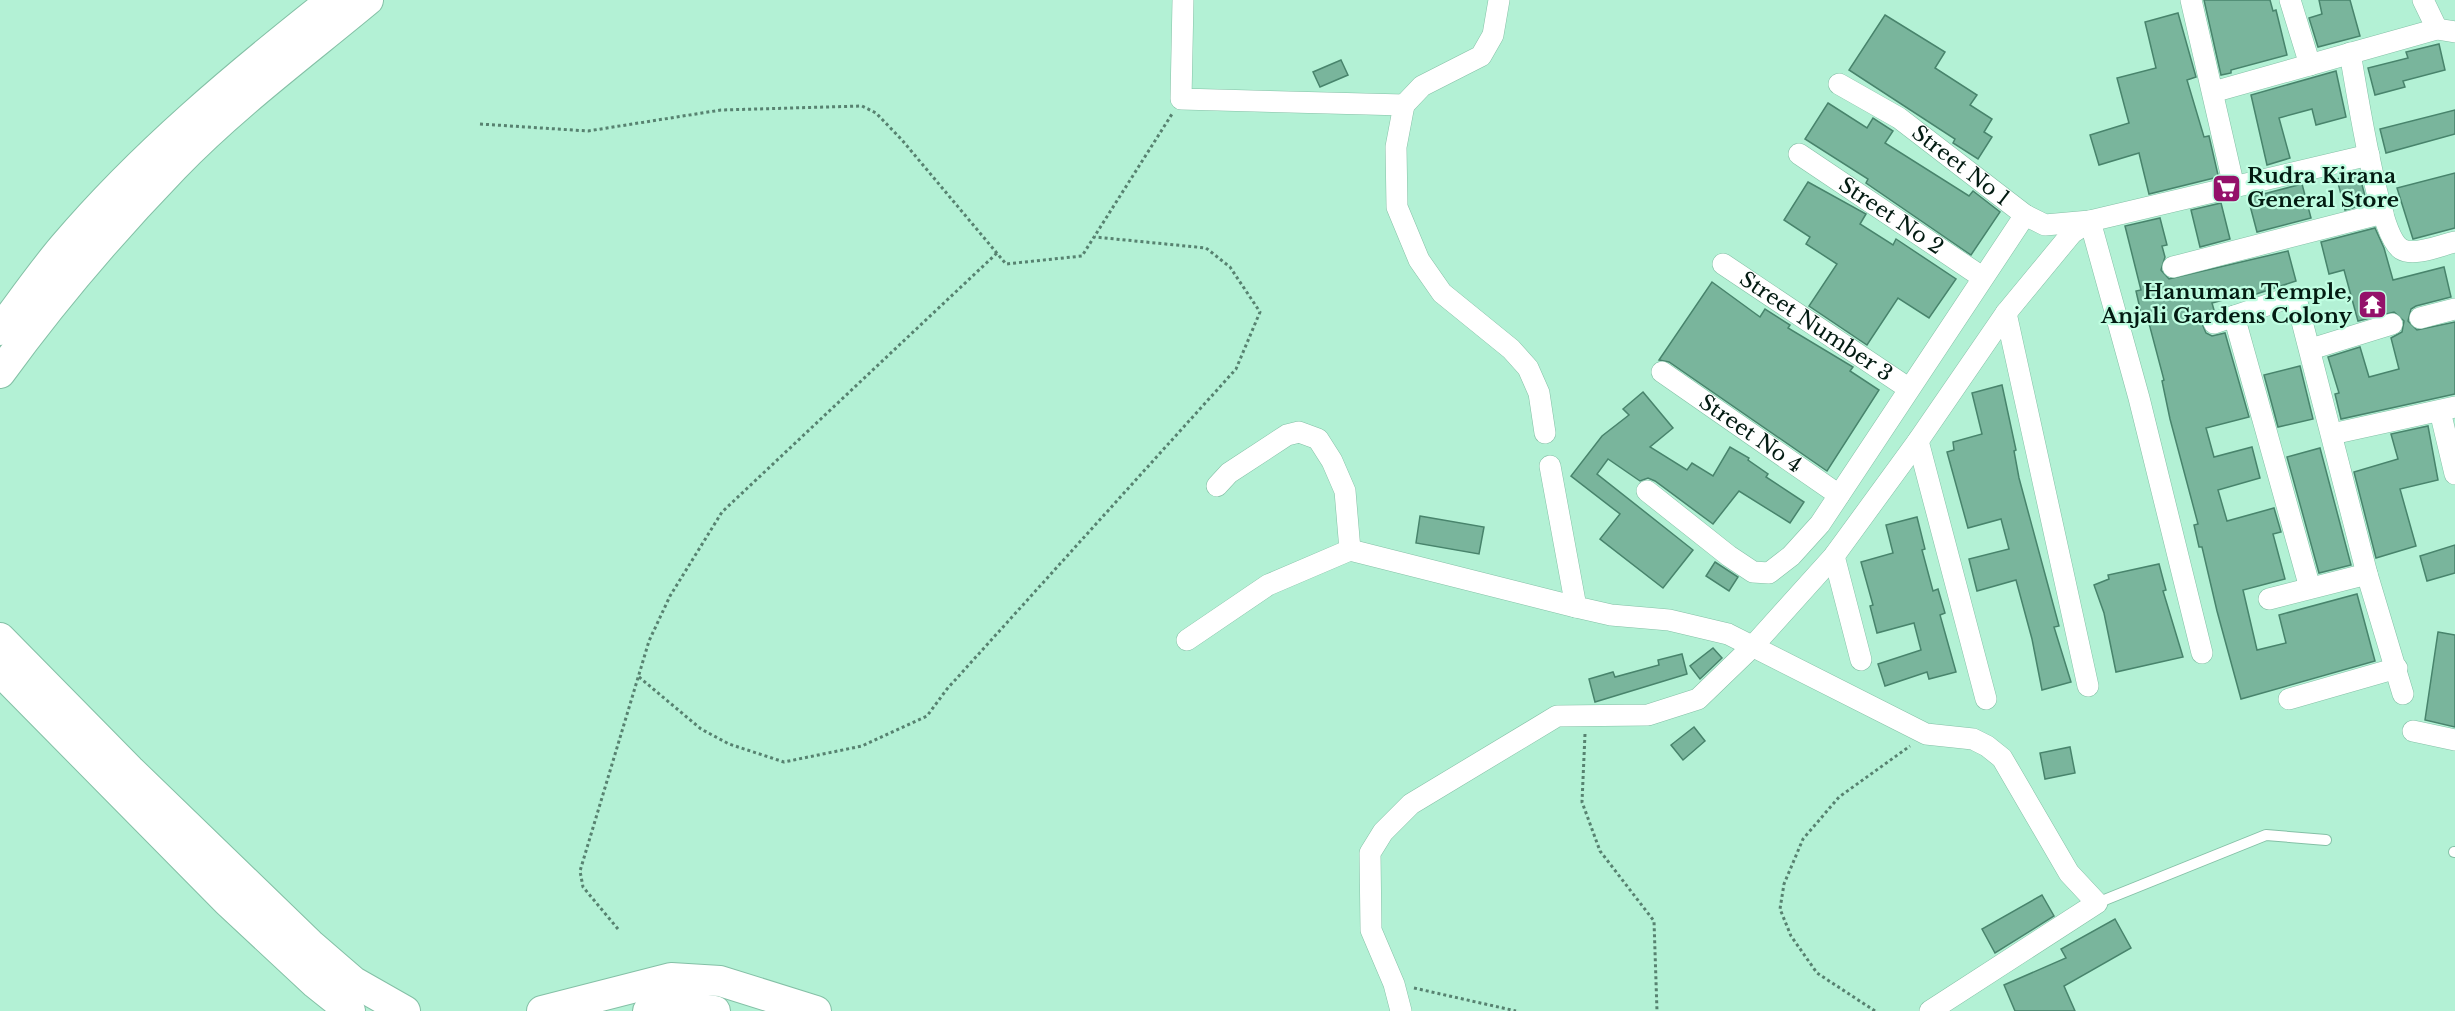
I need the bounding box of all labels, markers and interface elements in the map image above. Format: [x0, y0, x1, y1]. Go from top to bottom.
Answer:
street label: Street No 1 [1907, 120, 2015, 212]
place label: Rudra Kirana General Store [2247, 163, 2399, 213]
street label: Street No 2 [1834, 172, 1948, 260]
supermarket icon: Rudra Kirana General Store [2210, 172, 2242, 204]
street label: Street Number 3 [1735, 266, 1897, 387]
place label: Hanuman Temple, Anjali Gardens Colony [2100, 279, 2352, 329]
temple icon: Hanuman Temple, Anjali Gardens Colony [2357, 288, 2389, 320]
street label: Street No 4 [1694, 389, 1807, 478]

